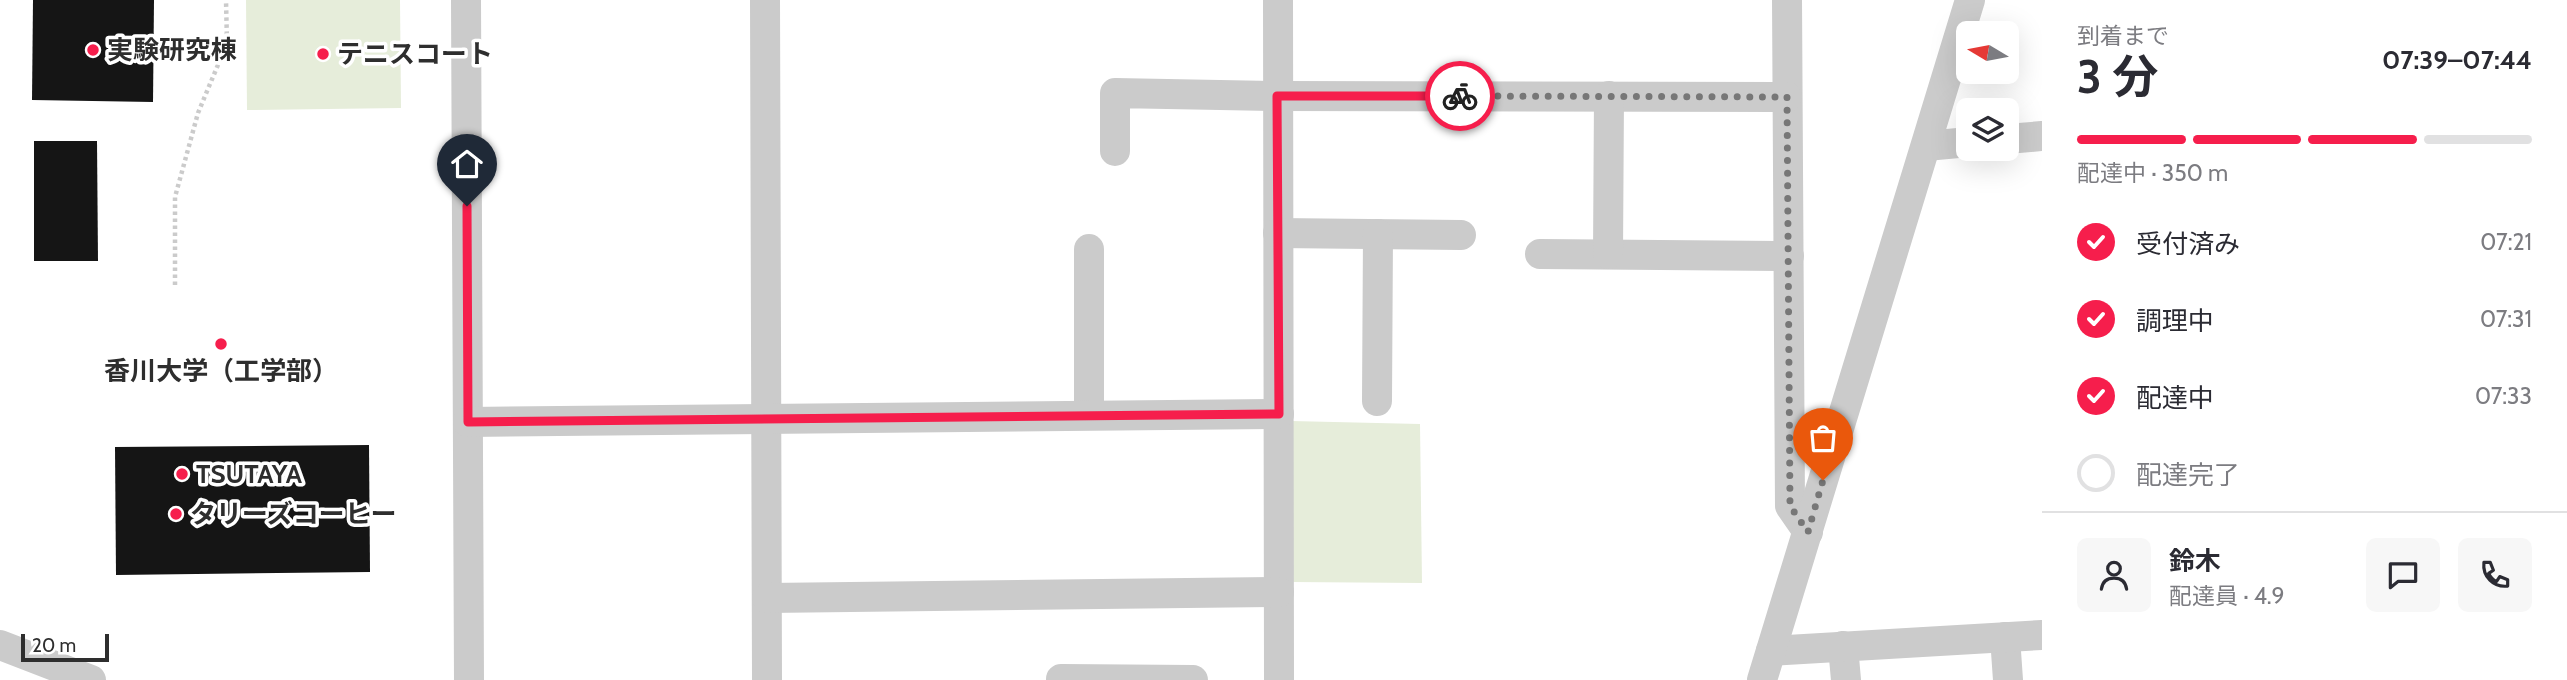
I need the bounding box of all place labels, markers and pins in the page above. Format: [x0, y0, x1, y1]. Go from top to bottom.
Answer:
place label: 実験研究棟 [107, 34, 237, 66]
place label: テニスコート [337, 38, 493, 70]
marker: 実験研究棟 [85, 42, 101, 58]
marker: テニスコート [315, 46, 331, 62]
pin [437, 134, 497, 206]
marker: 香川大学（工学部） [213, 336, 229, 352]
place label: 香川大学（工学部） [104, 355, 338, 387]
pin [1793, 408, 1853, 480]
place label: TSUTAYA [196, 458, 303, 490]
marker: TSUTAYA [174, 466, 190, 482]
place label: タリーズコーヒー [190, 498, 397, 530]
marker: タリーズコーヒー [168, 506, 184, 522]

